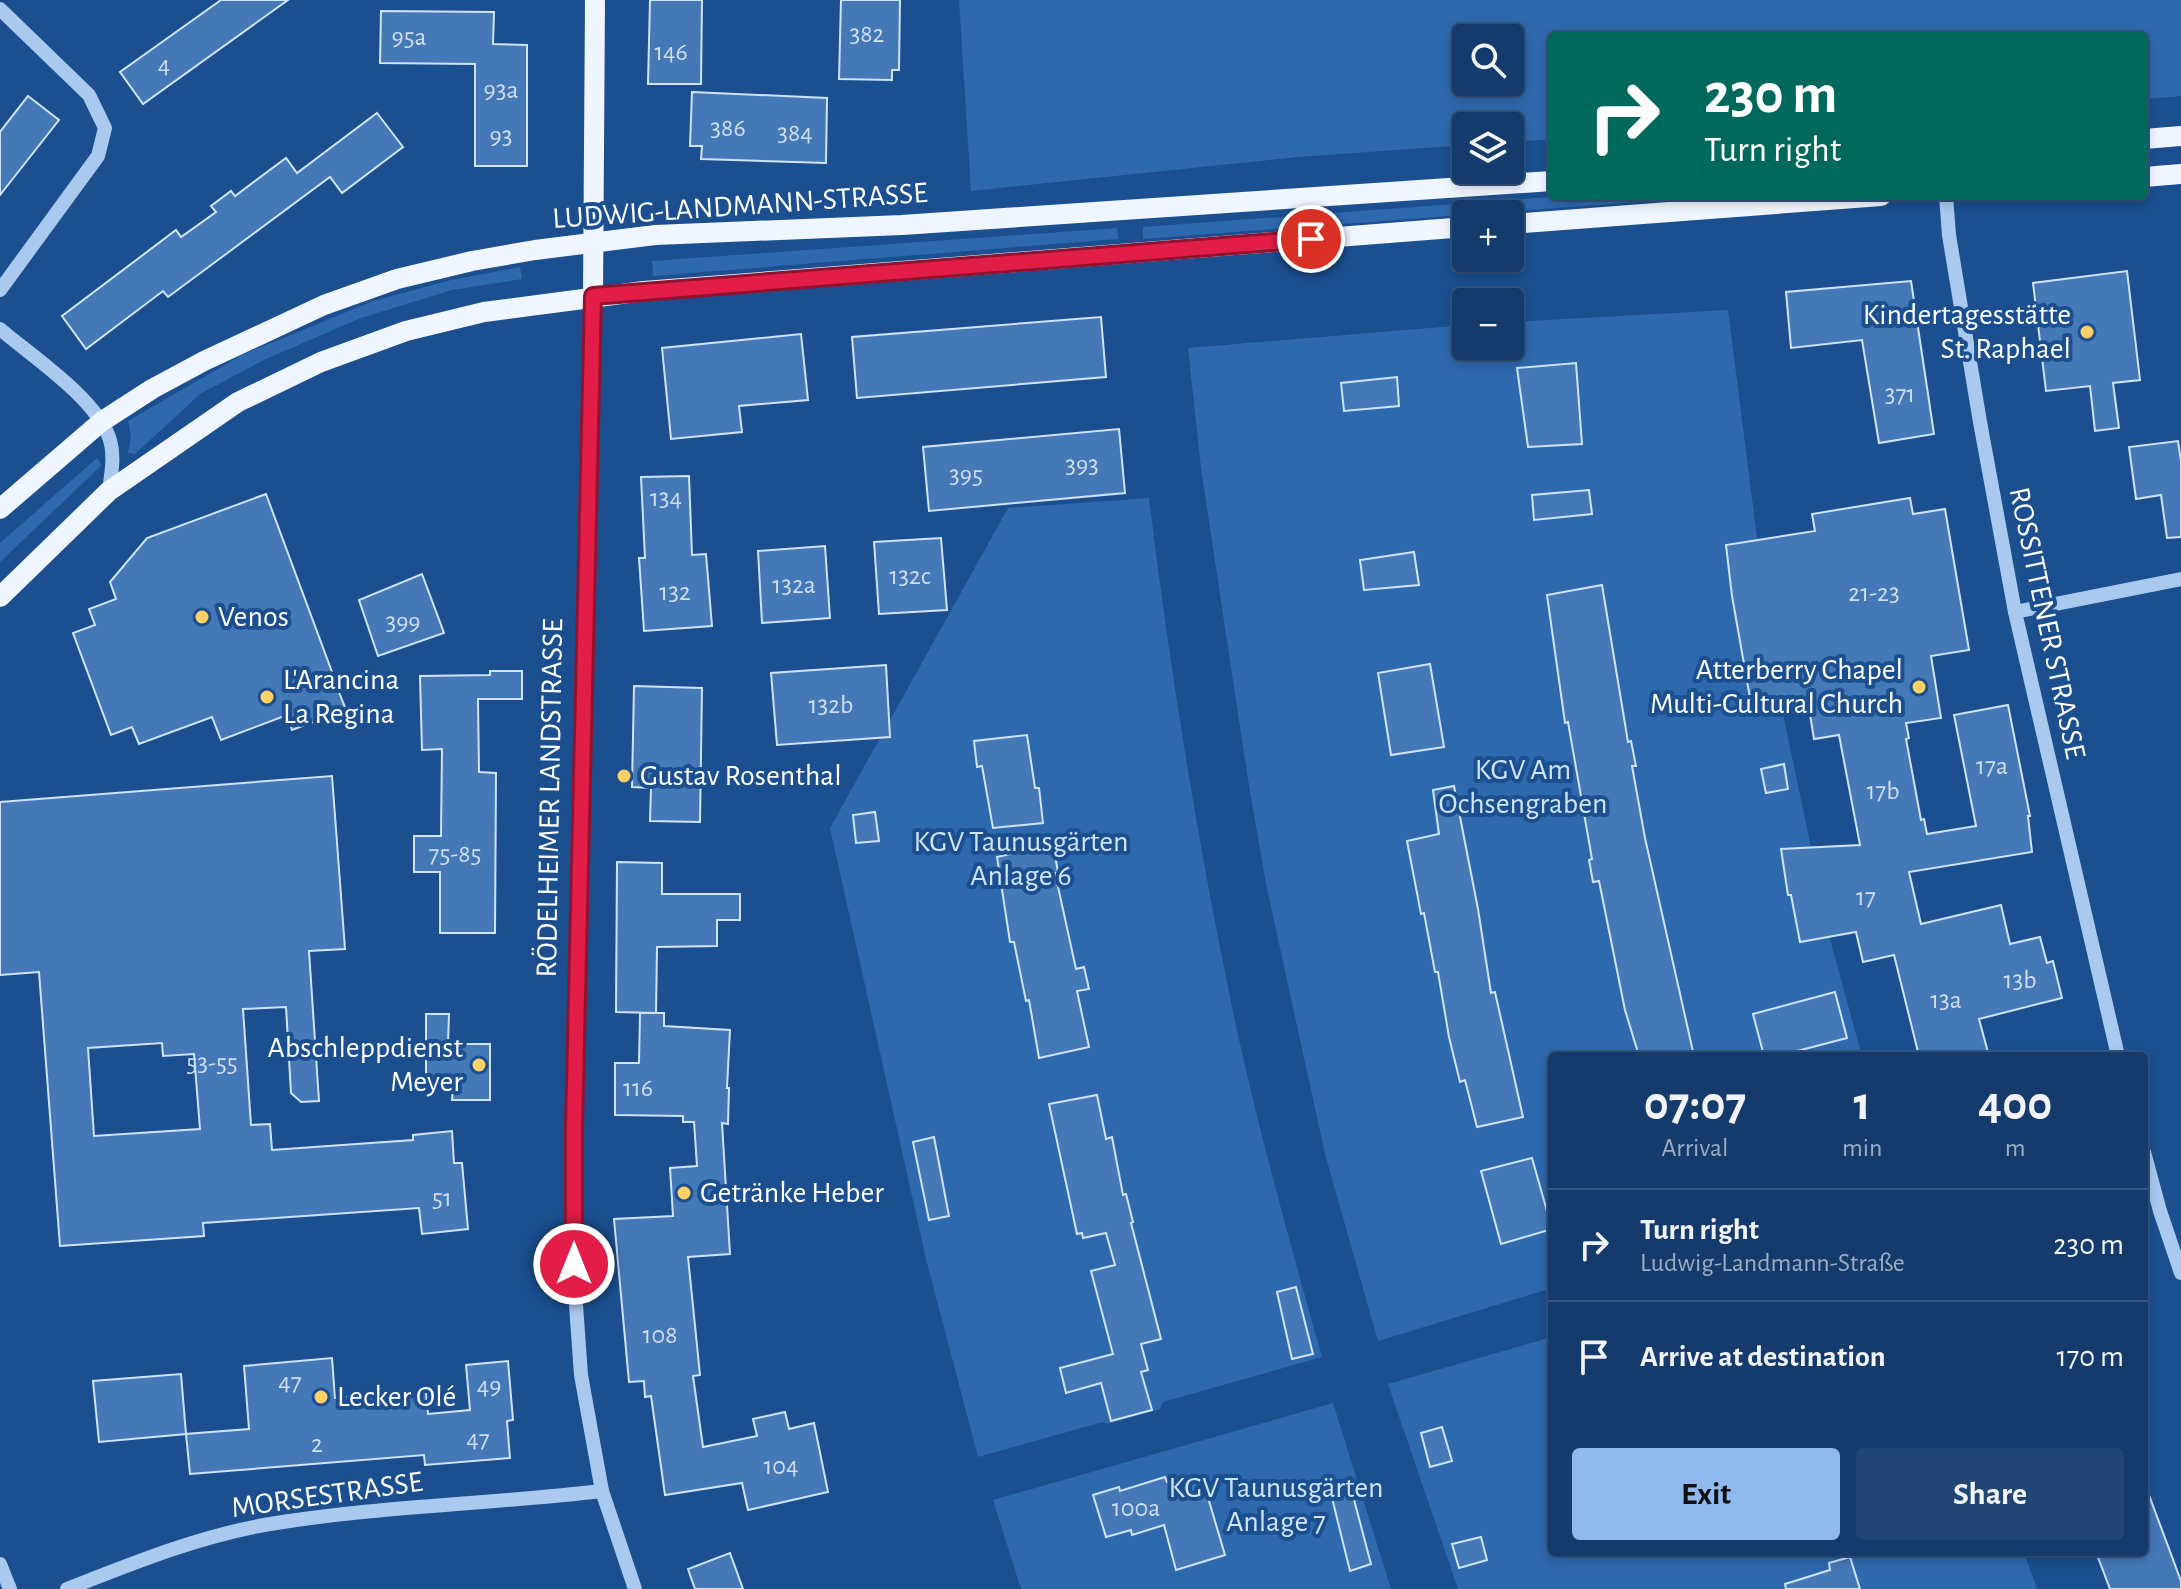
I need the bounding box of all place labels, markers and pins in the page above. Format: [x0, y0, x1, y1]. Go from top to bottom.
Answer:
pin [1277, 205, 1345, 273]
place label: Kindertagesstätte St. Raphael [1863, 300, 2071, 364]
marker: Kindertagesstätte St. Raphael [2078, 323, 2096, 341]
place label: Venos [218, 602, 289, 632]
marker: Venos [193, 608, 211, 626]
place label: Atterberry Chapel Multi-Cultural Church [1650, 655, 1903, 719]
place label: L'Arancina La Regina [283, 665, 399, 729]
marker: Atterberry Chapel Multi-Cultural Church [1910, 678, 1928, 696]
marker: L'Arancina La Regina [258, 688, 276, 706]
place label: Gustav Rosenthal [640, 761, 842, 791]
marker: Gustav Rosenthal [615, 767, 633, 785]
place label: Abschleppdienst Meyer [267, 1033, 463, 1097]
marker: Abschleppdienst Meyer [470, 1056, 488, 1074]
place label: Getränke Heber [700, 1178, 884, 1208]
marker: Getränke Heber [675, 1184, 693, 1202]
place label: Lecker Olé [337, 1382, 456, 1412]
marker: Lecker Olé [312, 1388, 330, 1406]

